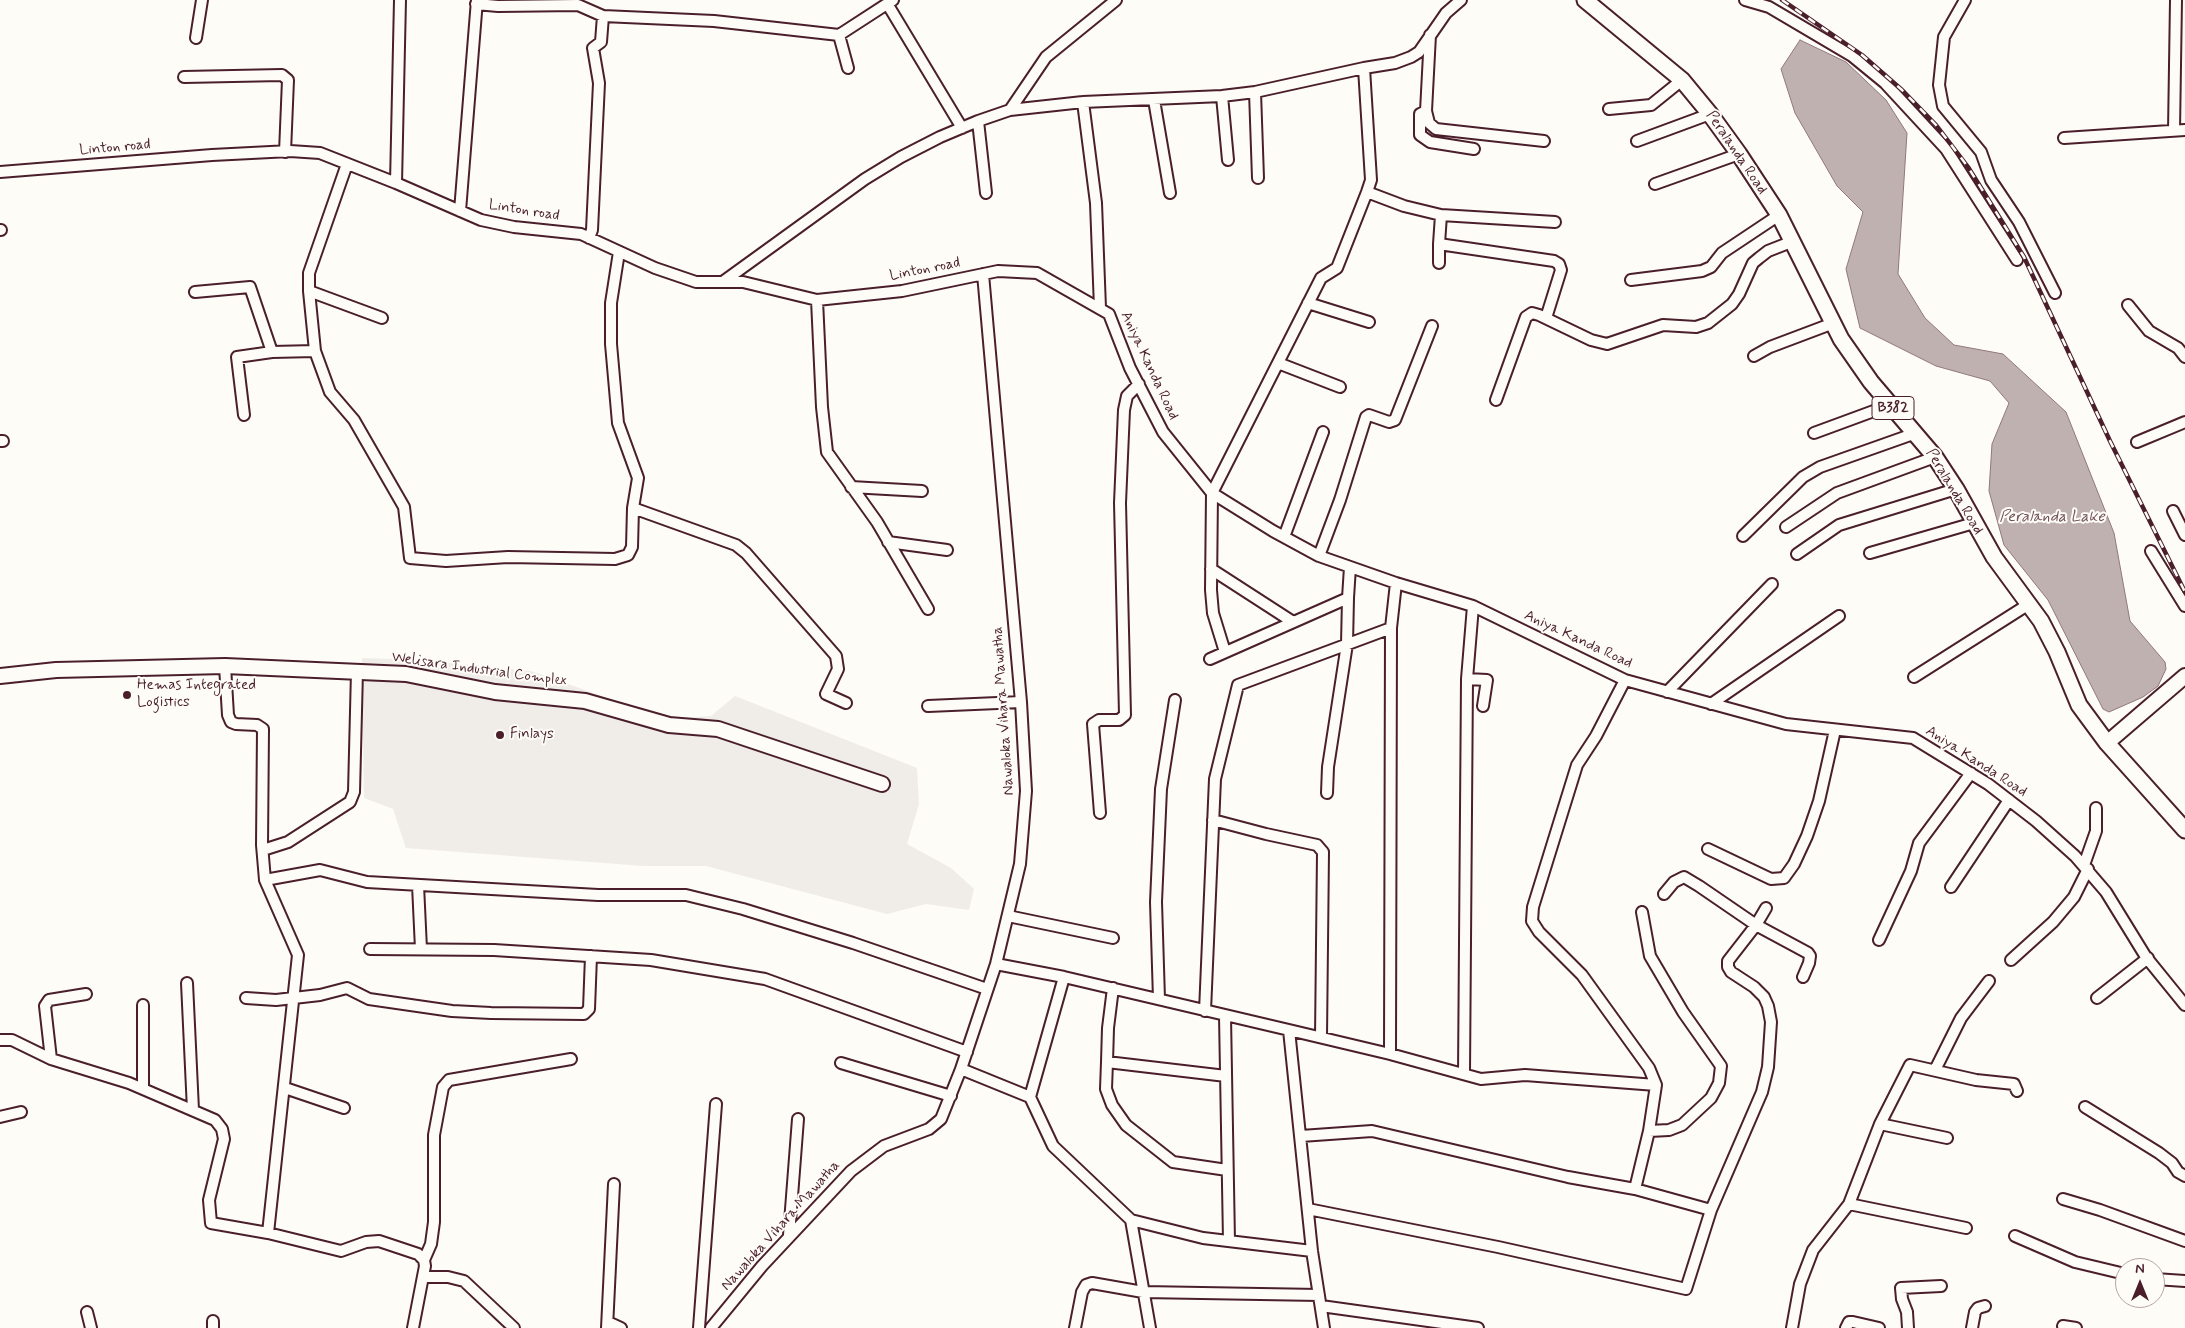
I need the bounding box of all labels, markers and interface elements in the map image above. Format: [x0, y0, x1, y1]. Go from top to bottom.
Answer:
street label: Peralanda Road [1701, 108, 1771, 198]
street label: Linton road [79, 136, 151, 160]
street label: Linton road [487, 197, 561, 225]
street label: Linton road [888, 254, 962, 286]
street label: Aniya Kanda Road [1116, 309, 1182, 423]
road number: B382 [1872, 396, 1914, 419]
street label: Peralanda Road [1921, 446, 1987, 538]
water label: Peralanda Lake [1999, 508, 2105, 528]
street label: Aniya Kanda Road [1521, 607, 1635, 673]
street label: Nawaloka Vihara Mawatha [989, 626, 1019, 796]
street label: Welisara Industrial Complex [390, 649, 568, 691]
place label: Hemas Integrated Logistics [137, 677, 256, 712]
marker: Hemas Integrated Logistics [121, 689, 133, 701]
street label: Aniya Kanda Road [1922, 722, 2030, 802]
place label: Finlays [510, 726, 554, 744]
marker: Finlays [494, 729, 506, 741]
street label: Nawaloka Vihara Mawatha [718, 1157, 844, 1295]
north arrow [2115, 1258, 2165, 1308]
text: N [2135, 1260, 2145, 1278]

